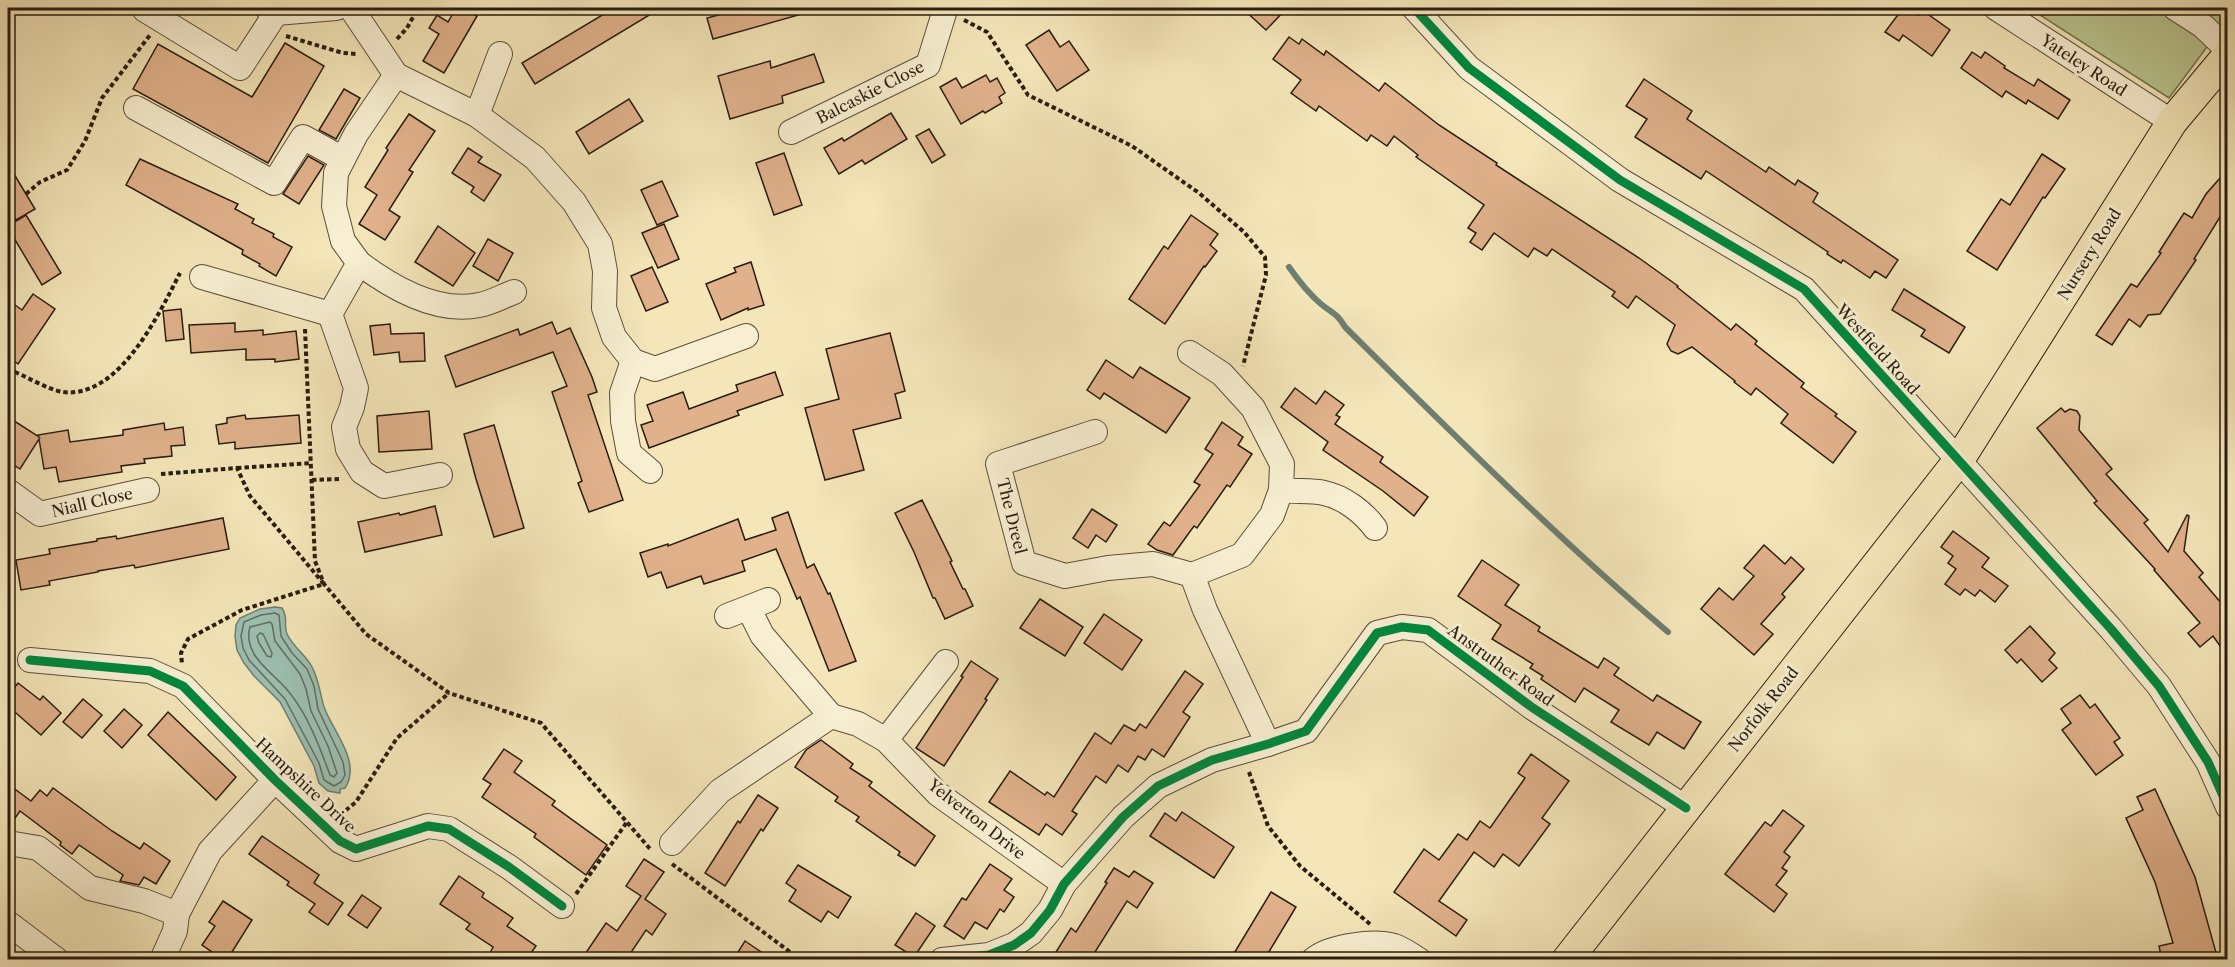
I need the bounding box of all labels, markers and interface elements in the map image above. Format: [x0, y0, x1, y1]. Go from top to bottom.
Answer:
street label: Yateley Road [2036, 29, 2131, 100]
street label: Balcaskie Close [813, 56, 927, 128]
street label: Nursery Road [2053, 204, 2125, 304]
street label: Westfield Road [1831, 299, 1924, 399]
street label: The Dreel [993, 476, 1031, 556]
street label: Niall Close [49, 483, 135, 521]
street label: Anstruther Road [1443, 619, 1558, 710]
street label: Norfolk Road [1724, 662, 1802, 755]
street label: Hampshire Drive [252, 733, 360, 837]
street label: Yelverton Drive [923, 774, 1030, 863]

